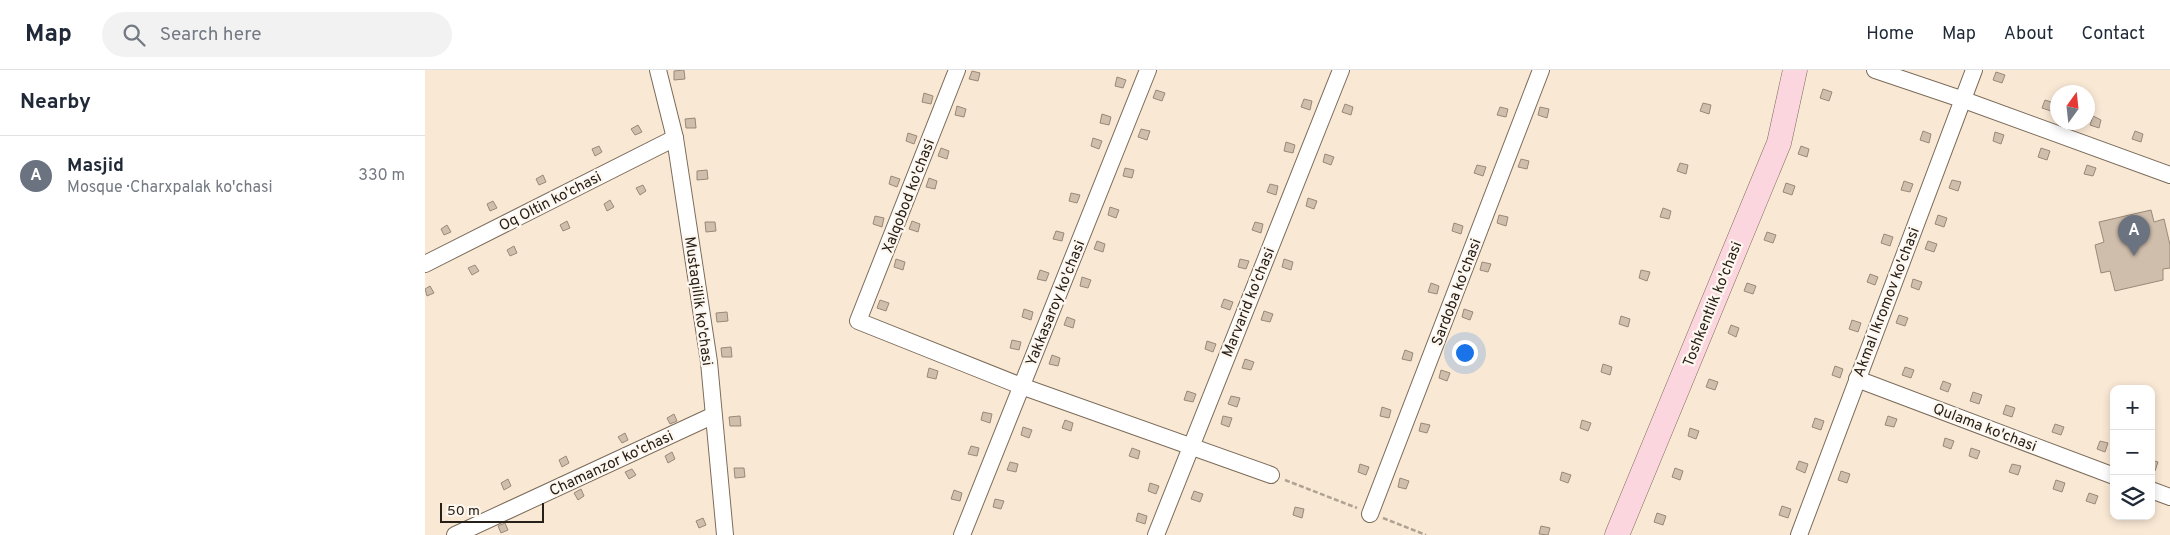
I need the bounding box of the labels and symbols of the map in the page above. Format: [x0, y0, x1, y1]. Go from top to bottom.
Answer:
north arrow [2050, 85, 2095, 130]
street label: Xalqobod ko'chasi [879, 137, 940, 256]
street label: Oq Oltin ko'chasi [496, 168, 605, 236]
pin: A [2118, 215, 2150, 256]
street label: Akmal Ikromov ko'chasi [1850, 225, 1925, 380]
street label: Mustaqillik ko'chasi [679, 235, 716, 367]
street label: Sardoba ko'chasi [1428, 236, 1487, 349]
street label: Yakkasaroy ko'chasi [1022, 238, 1090, 369]
street label: Toshkentlik ko'chasi [1680, 239, 1747, 370]
street label: Marvarid ko'chasi [1219, 245, 1280, 360]
your location [1452, 340, 1478, 366]
street label: Qulama ko'chasi [1930, 400, 2039, 457]
street label: Chamanzor ko'chasi [547, 427, 677, 501]
scale bar [440, 500, 544, 523]

